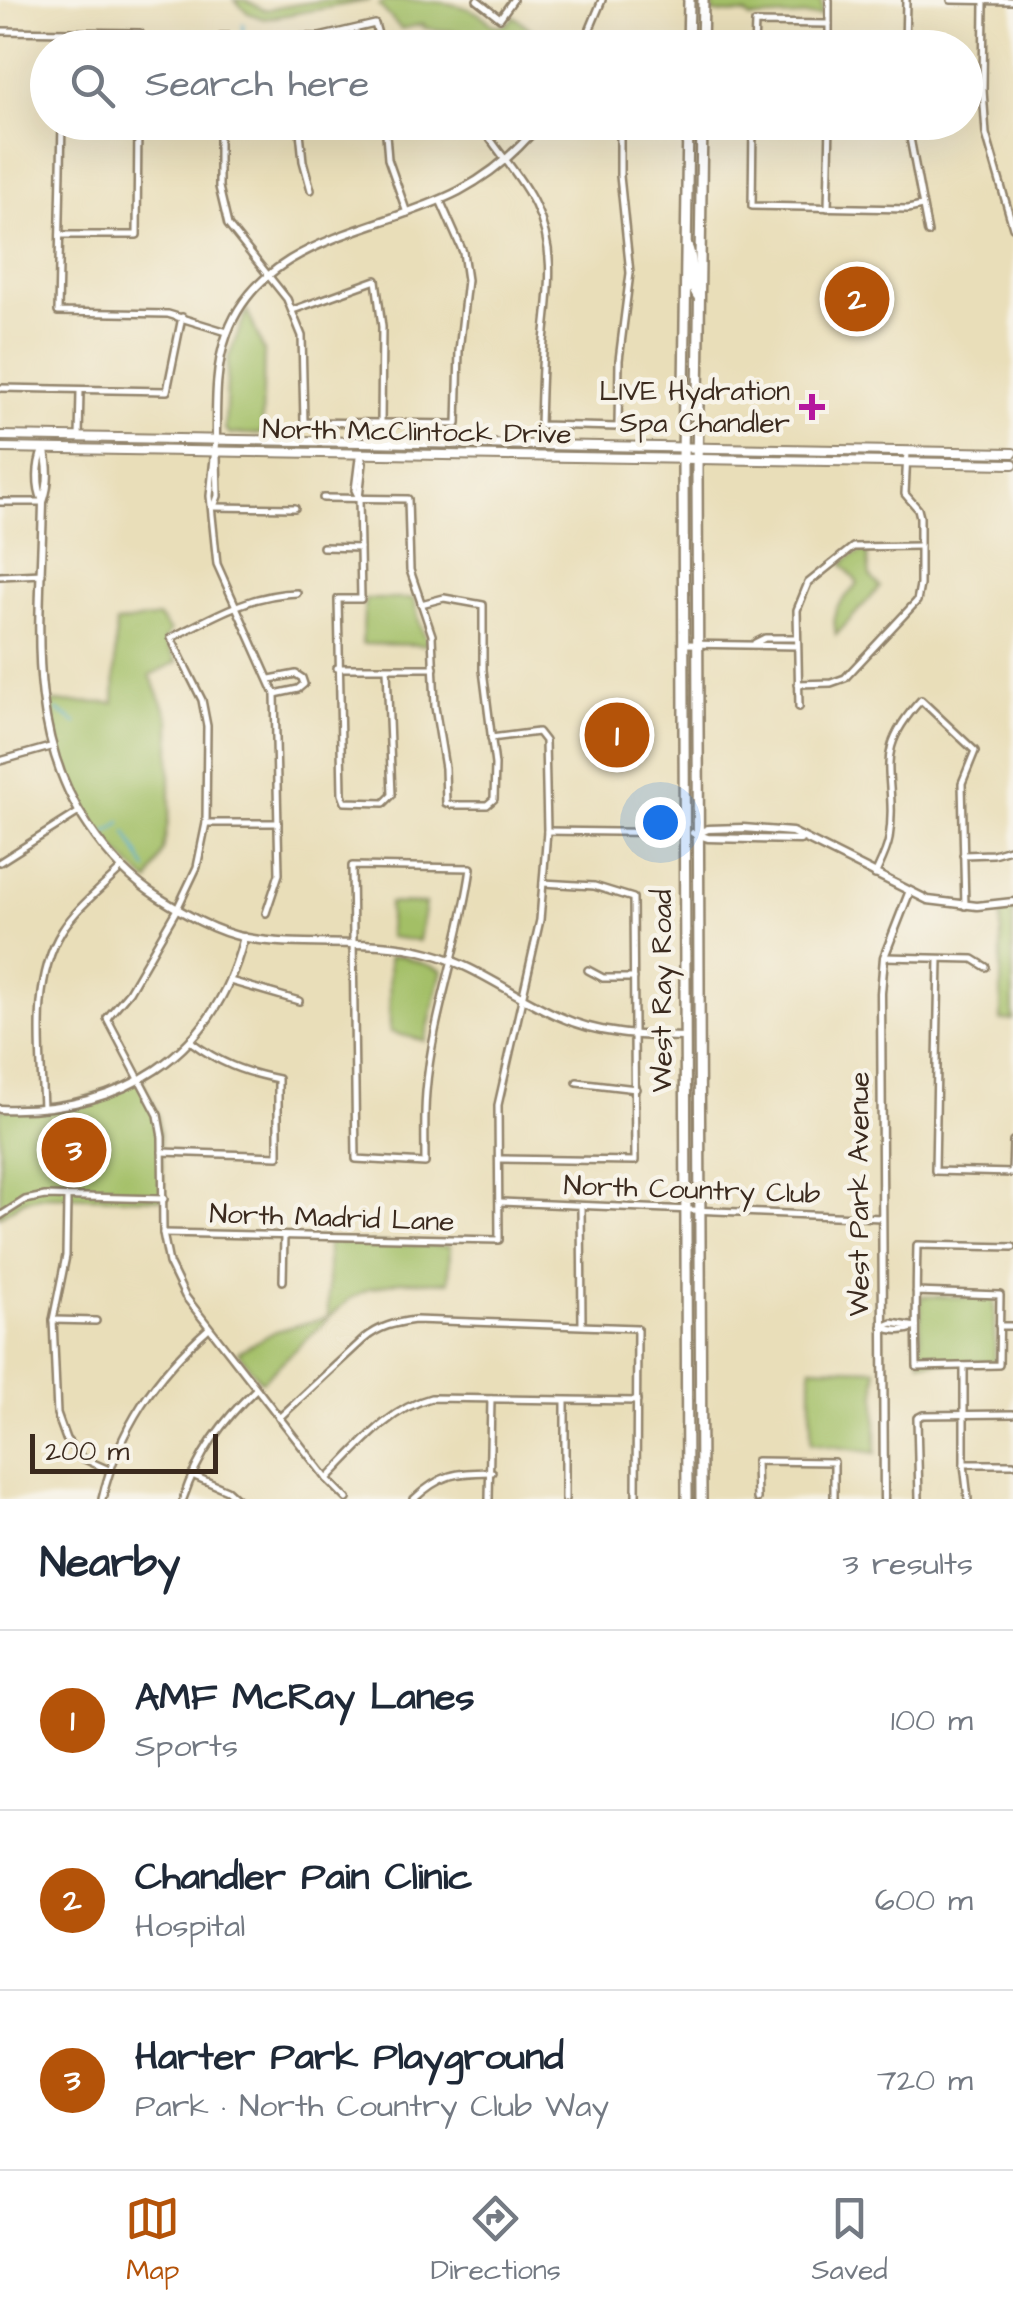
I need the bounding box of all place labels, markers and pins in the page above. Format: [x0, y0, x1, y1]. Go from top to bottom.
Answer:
pin: 2 [824, 262, 890, 336]
place label: LIVE Hydration Spa Chandler [599, 372, 790, 443]
marker: LIVE Hydration Spa Chandler [799, 394, 825, 420]
pin: 1 [584, 698, 650, 772]
pin: 3 [42, 1112, 106, 1188]

